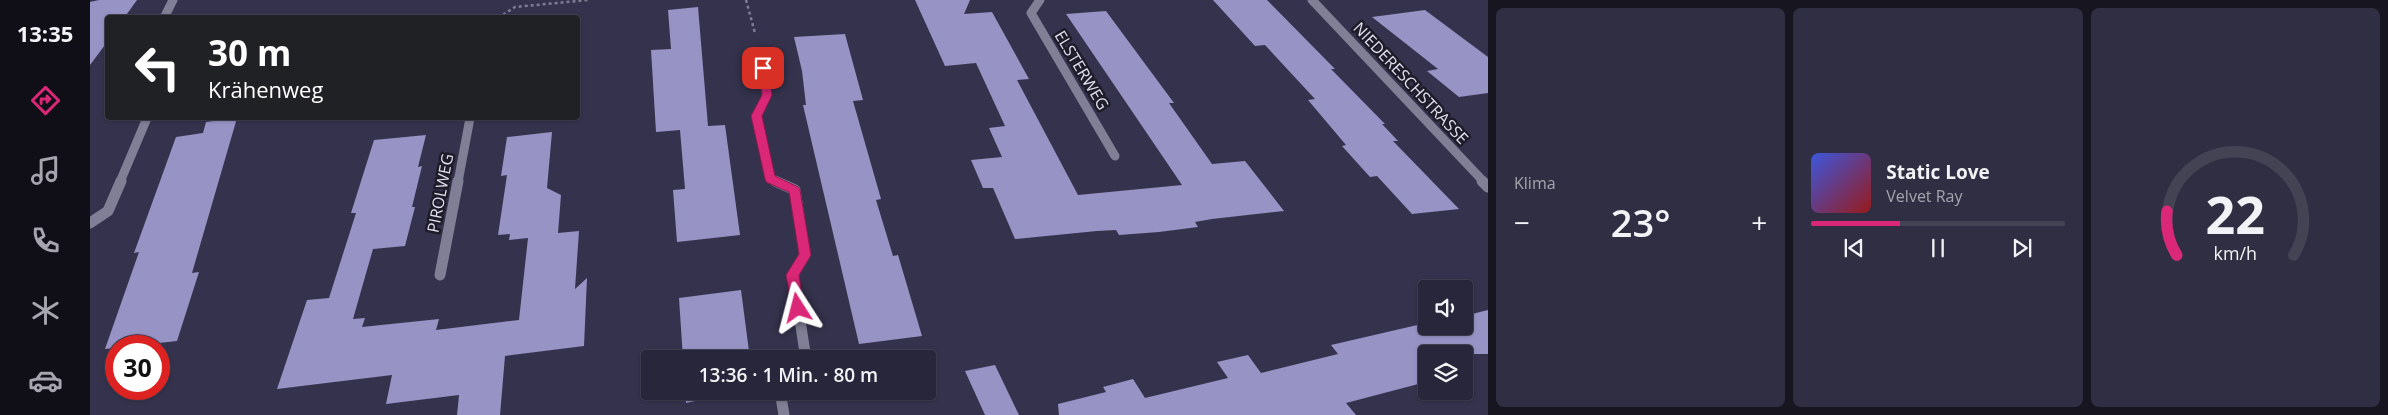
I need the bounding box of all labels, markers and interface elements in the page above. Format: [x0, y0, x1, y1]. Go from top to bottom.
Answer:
street label: NIEDERESCHSTRASSE [1349, 17, 1473, 149]
text: 13:35 [17, 18, 73, 48]
street label: ELSTERWEG [1050, 26, 1114, 114]
text: 30 m [208, 29, 291, 76]
icon: left [125, 35, 190, 100]
pin [742, 47, 784, 89]
icon: arrive [749, 54, 777, 82]
text: Krähenweg [208, 74, 323, 104]
icon: directions [28, 83, 63, 118]
street label: PIROLWEG [422, 152, 458, 234]
icon: music [28, 153, 63, 188]
text: Static Love [1886, 159, 1990, 185]
text: Klima [1514, 172, 1556, 194]
text: 22 [2206, 178, 2265, 249]
text: Velvet Ray [1886, 185, 1963, 207]
text: 23° [1611, 196, 1671, 248]
text: − [1514, 203, 1530, 241]
text: + [1751, 203, 1767, 241]
icon: phone [28, 223, 63, 258]
icon: previous [1840, 234, 1868, 262]
icon: pause [1924, 234, 1952, 262]
icon: next [2008, 234, 2036, 262]
text: km/h [2214, 241, 2257, 265]
map controls [1418, 280, 1473, 400]
button: sound [1418, 280, 1473, 335]
position arrow [771, 281, 823, 333]
icon: climate [28, 293, 63, 328]
speed limit sign: 30 [105, 335, 170, 400]
button: layers [1418, 345, 1473, 400]
text: 13:36 · 1 Min. · 80 m [699, 362, 878, 388]
icon: car [28, 363, 63, 398]

